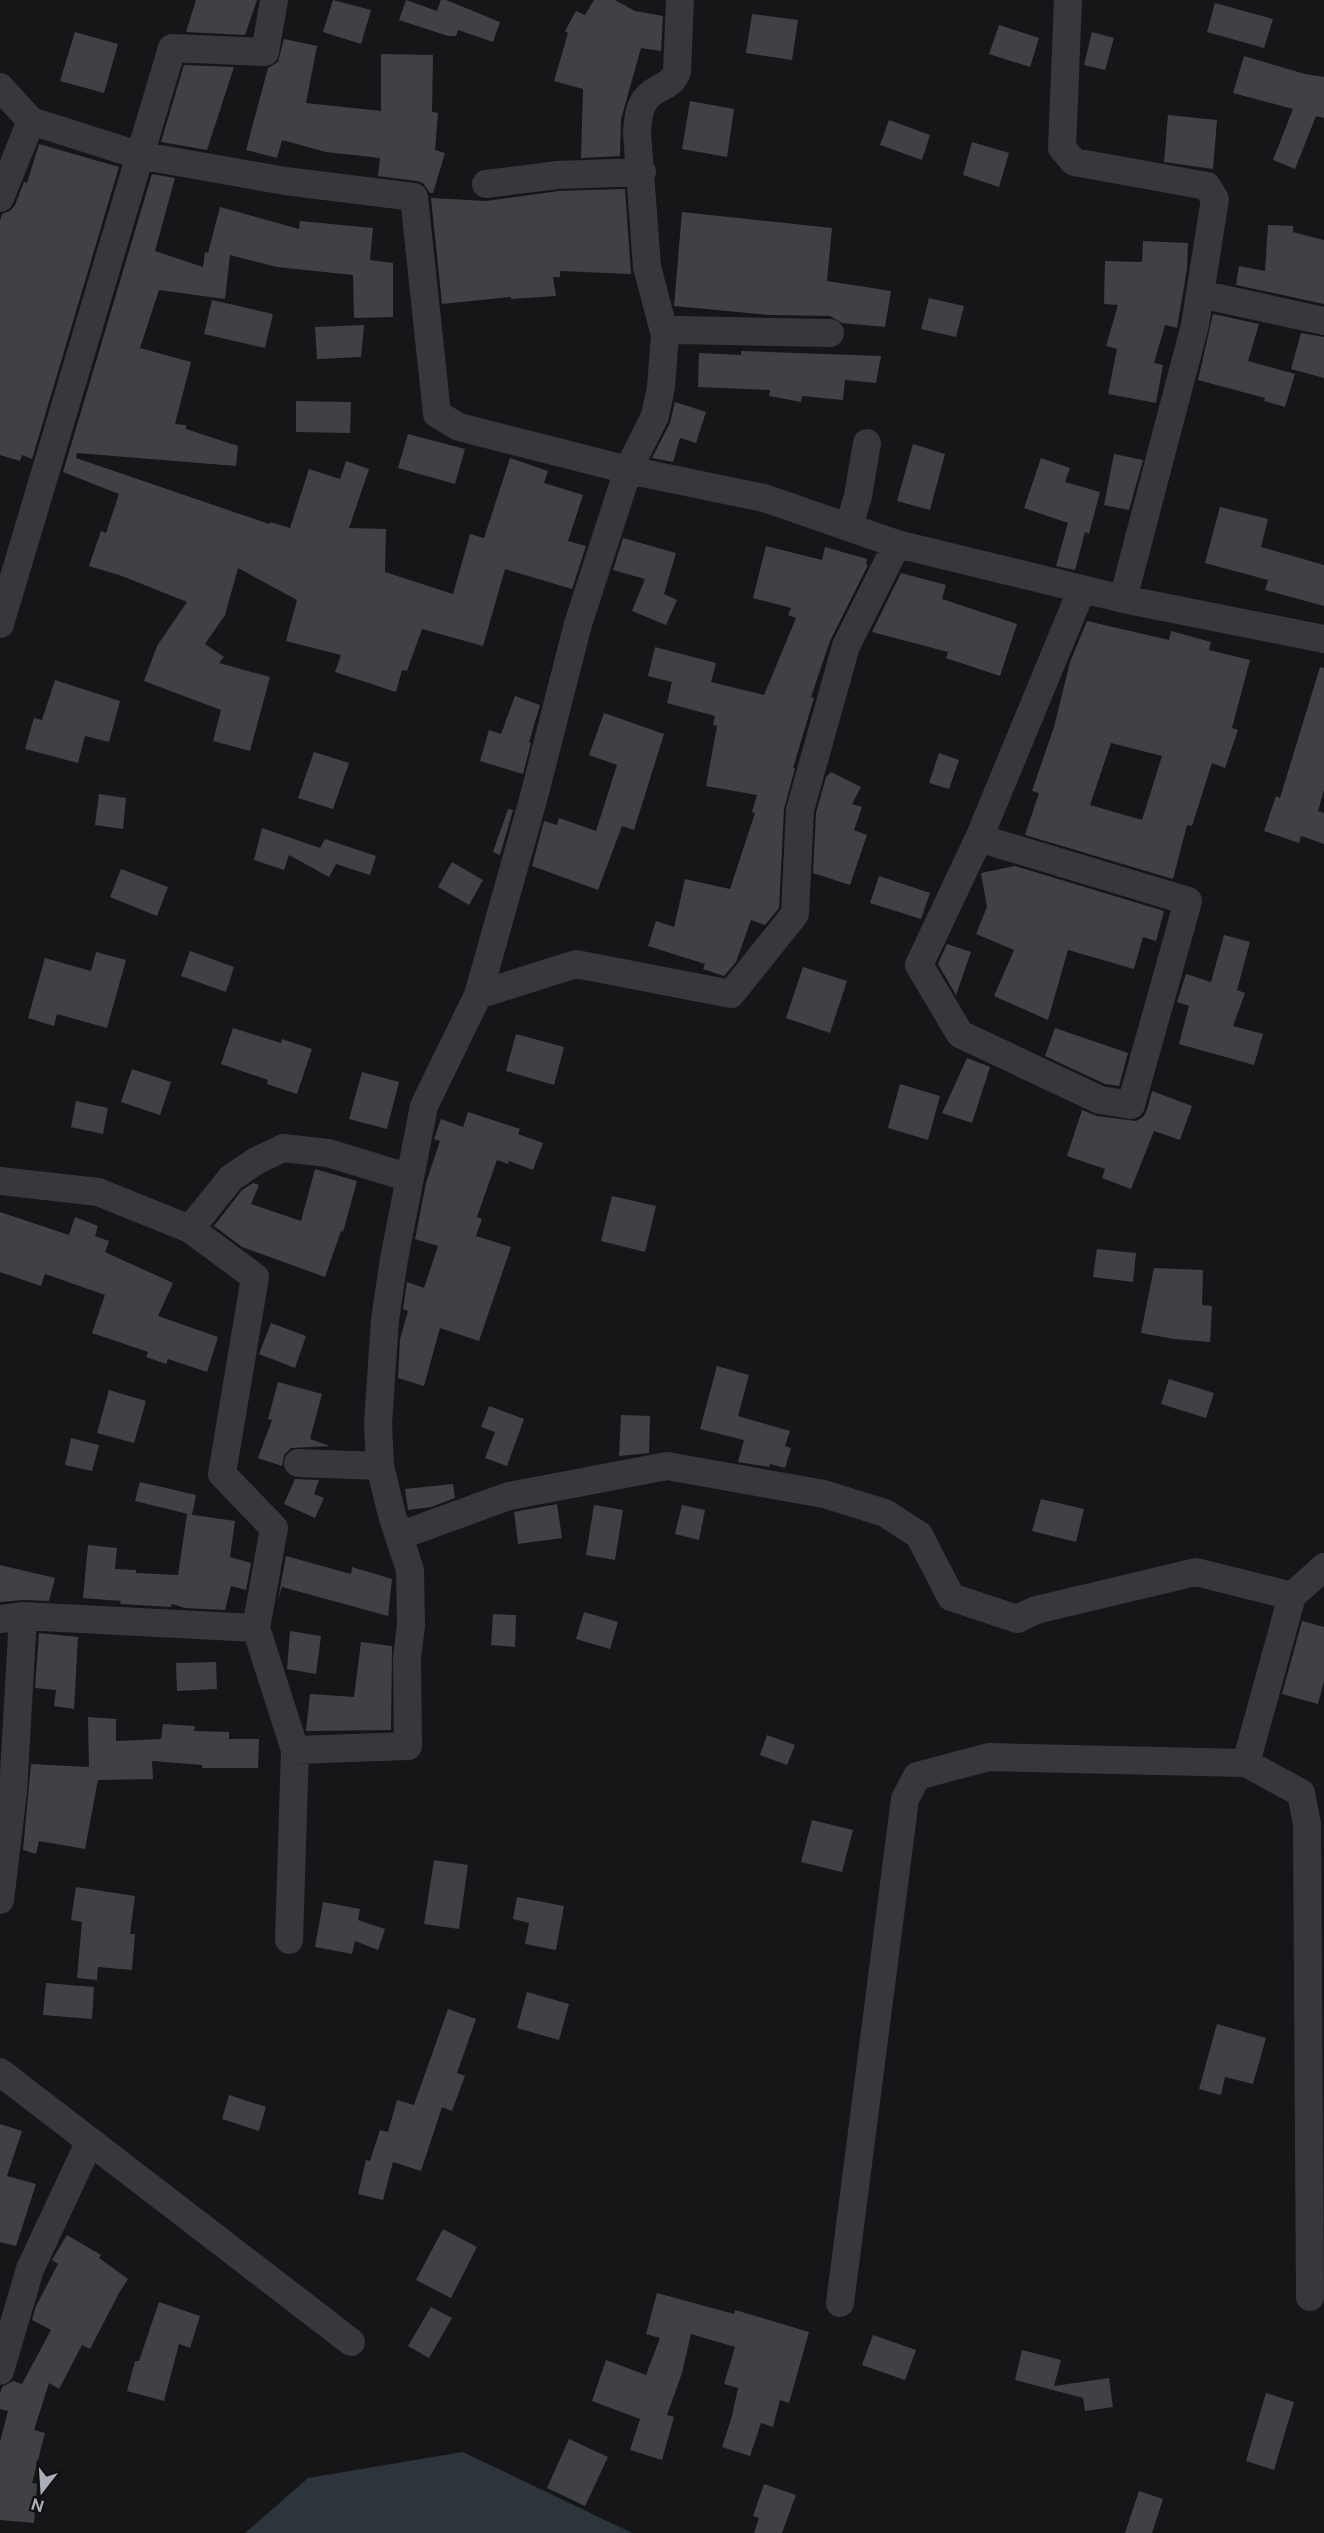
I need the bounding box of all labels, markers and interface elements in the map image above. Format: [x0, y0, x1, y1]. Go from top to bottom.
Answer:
north arrow [12, 2461, 72, 2521]
text: N [29, 2494, 47, 2516]

